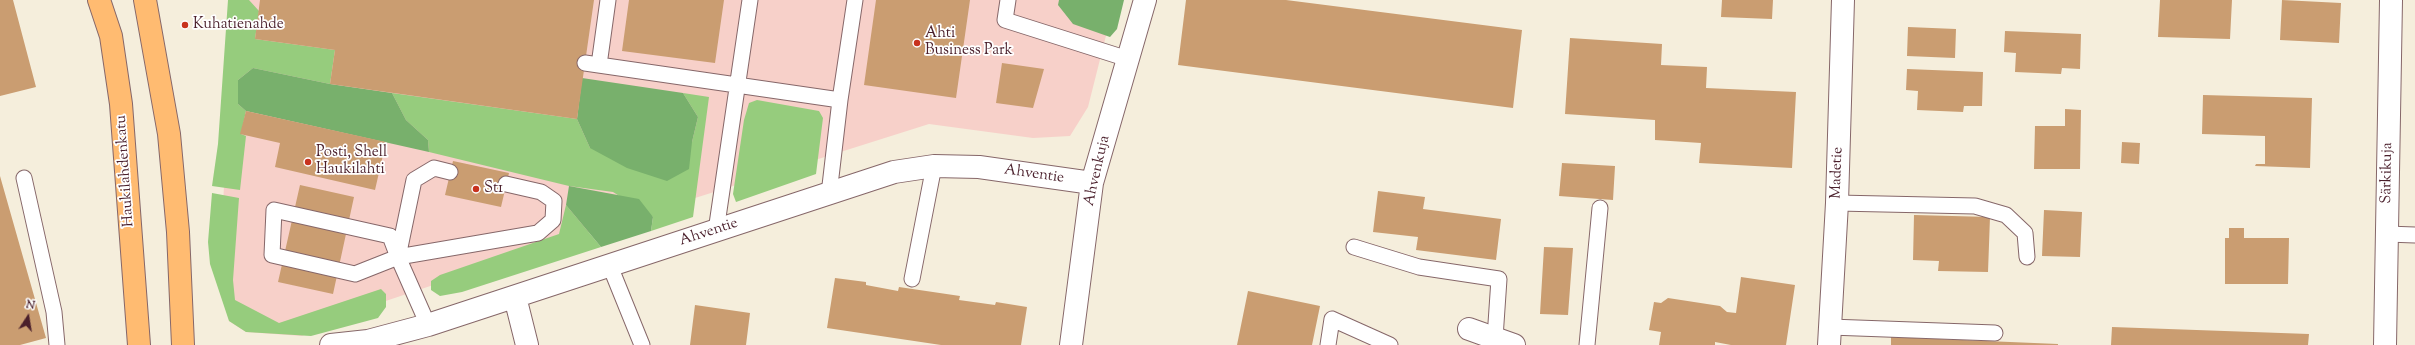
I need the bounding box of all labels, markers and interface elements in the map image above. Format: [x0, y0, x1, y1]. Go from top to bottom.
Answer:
place label: Kuhatienahde [193, 16, 284, 34]
marker: Kuhatienahde [180, 20, 190, 30]
place label: Ahti Business Park [925, 25, 1013, 60]
marker: Ahti Business Park [912, 38, 922, 48]
street label: Haukilahdenkatu [113, 114, 139, 228]
street label: Ahvenkuja [1081, 134, 1115, 208]
street label: Särkikuja [2378, 142, 2398, 204]
place label: Posti, Shell Haukilahti [316, 144, 387, 179]
street label: Madetie [1828, 147, 1848, 199]
marker: Posti, Shell Haukilahti [303, 157, 313, 167]
street label: Ahventie [1003, 162, 1065, 188]
place label: St1 [484, 180, 503, 198]
marker: St1 [471, 184, 481, 194]
street label: Ahventie [678, 215, 740, 251]
north arrow [8, 297, 48, 337]
text: N [25, 297, 36, 314]

